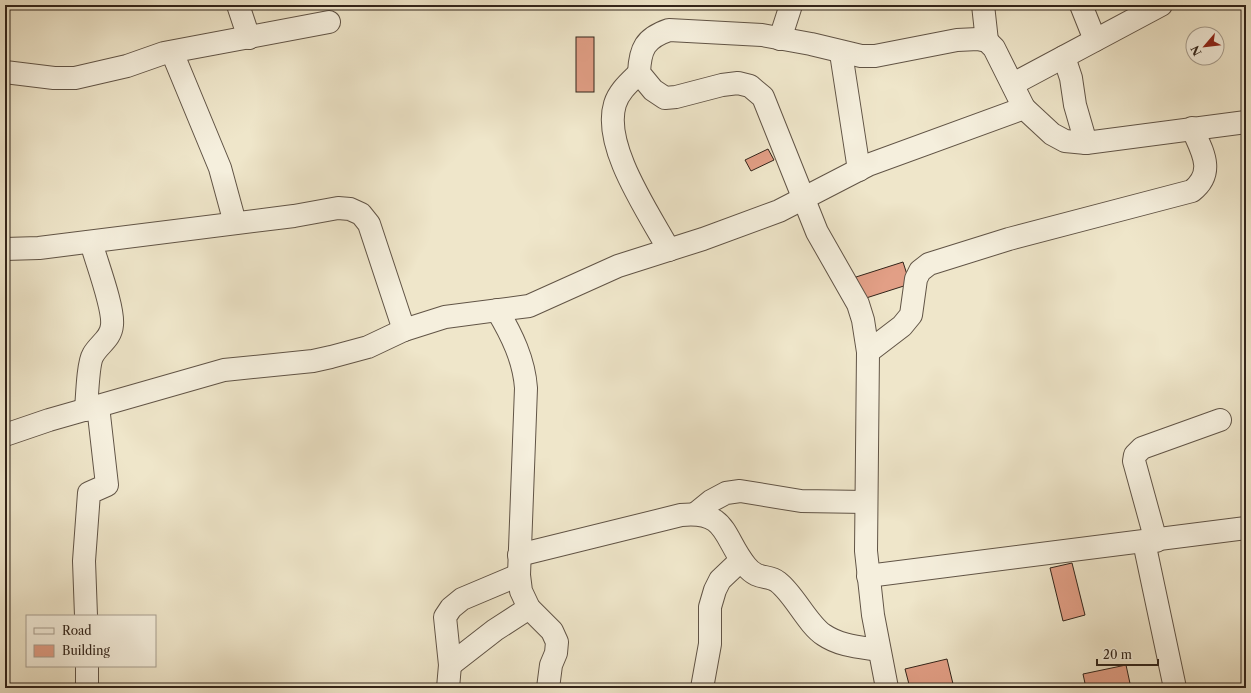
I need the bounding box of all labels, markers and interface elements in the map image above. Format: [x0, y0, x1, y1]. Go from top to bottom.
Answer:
north arrow [1185, 26, 1225, 66]
text: N [1188, 43, 1205, 58]
legend [26, 615, 156, 667]
text: Road [62, 623, 92, 638]
scale bar [1097, 641, 1158, 667]
text: Building [62, 643, 110, 658]
text: 20 m [1103, 647, 1132, 662]

